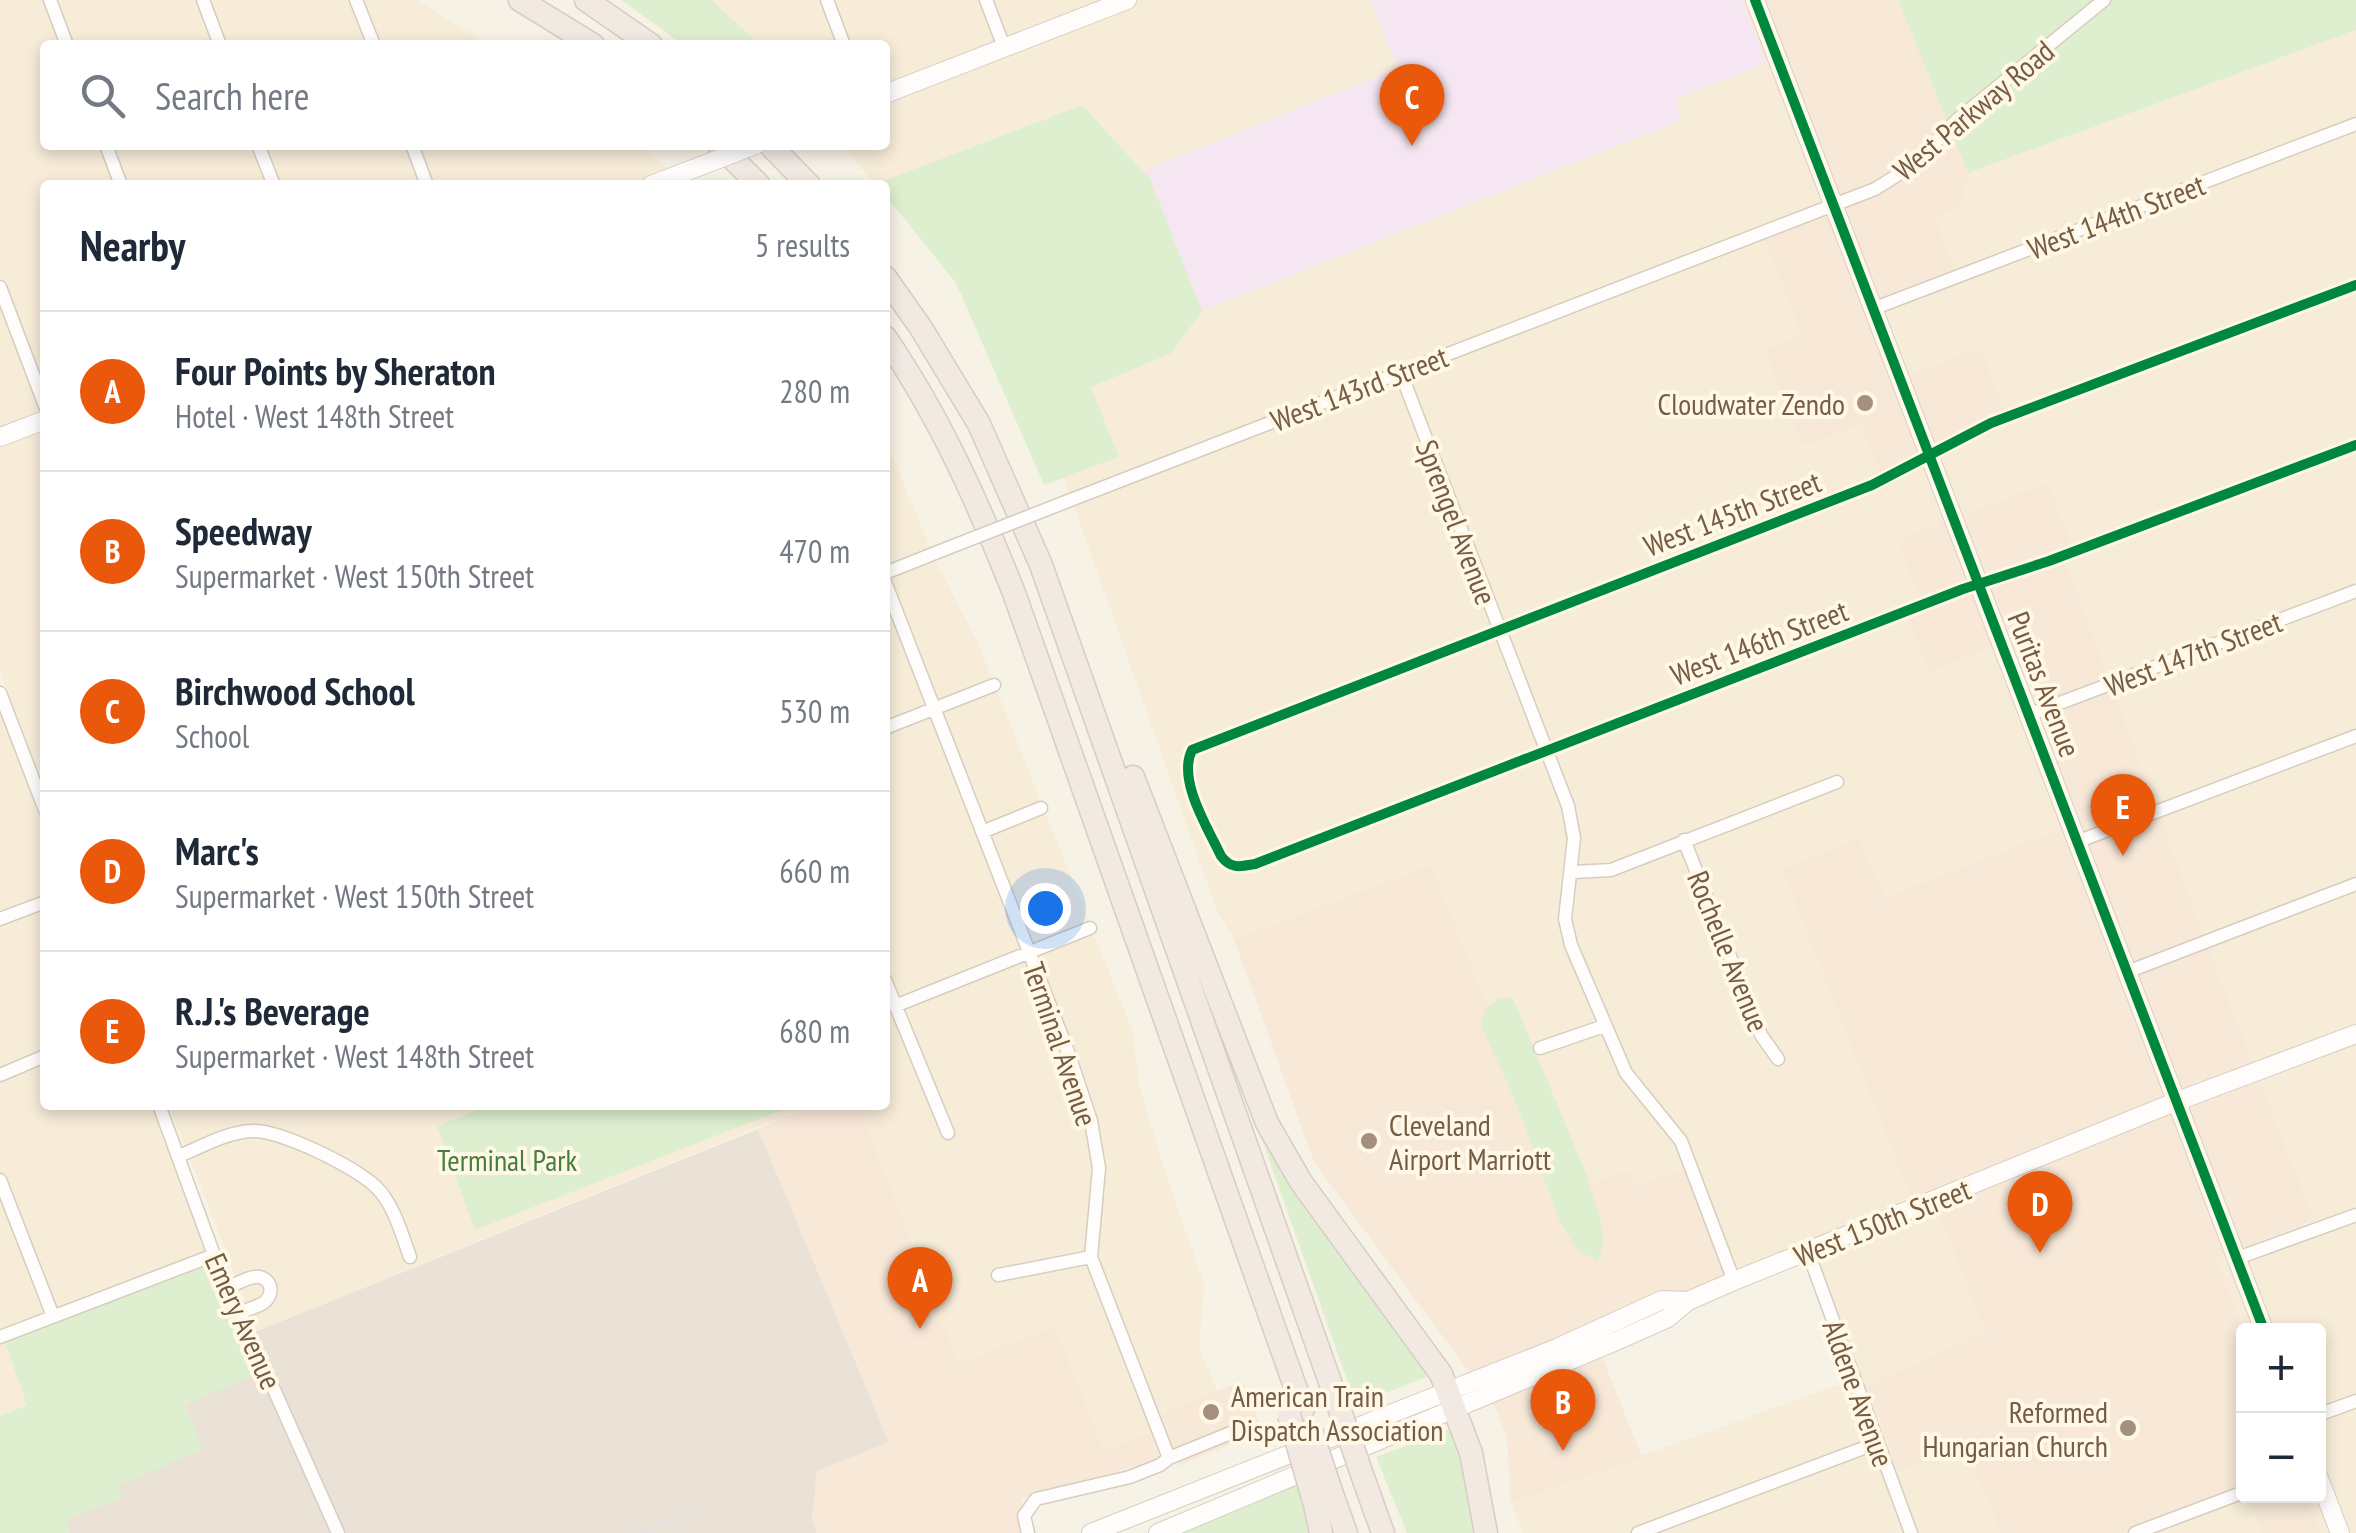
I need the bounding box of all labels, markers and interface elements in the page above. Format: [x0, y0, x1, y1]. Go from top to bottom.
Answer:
street label: West Parkway Road [1884, 31, 2062, 189]
search box [40, 40, 890, 150]
pin: C [1380, 64, 1444, 146]
icon: search [75, 68, 130, 123]
text: Search here [155, 71, 309, 120]
street label: West 144th Street [2022, 164, 2211, 268]
text: Nearby [80, 218, 185, 273]
text: 5 results [755, 224, 850, 266]
street label: West 143rd Street [1265, 336, 1454, 440]
text: Four Points by Sheraton [175, 346, 496, 395]
text: A [104, 370, 121, 412]
text: 280 m [779, 370, 850, 412]
place label: Cloudwater Zendo [1658, 384, 1845, 423]
marker: Cloudwater Zendo [1854, 392, 1876, 414]
text: Hotel · West 148th Street [175, 395, 454, 437]
street label: Sprengel Avenue [1408, 434, 1506, 610]
street label: West 145th Street [1638, 461, 1827, 565]
text: Speedway [175, 506, 312, 555]
text: B [105, 530, 120, 572]
text: 470 m [779, 530, 850, 572]
text: Supermarket · West 150th Street [175, 555, 534, 597]
street label: West 146th Street [1665, 590, 1854, 694]
street label: West 147th Street [2099, 601, 2288, 705]
street label: Puritas Avenue [2000, 606, 2090, 762]
text: Birchwood School [175, 666, 415, 715]
text: C [105, 690, 120, 732]
text: 530 m [779, 690, 850, 732]
text: School [175, 715, 249, 757]
pin: E [2090, 774, 2156, 856]
text: Marc's [175, 826, 259, 875]
text: D [104, 850, 121, 892]
text: 660 m [779, 850, 850, 892]
street label: Rochelle Avenue [1679, 865, 1779, 1037]
text: Supermarket · West 150th Street [175, 875, 534, 917]
your location [1020, 883, 1071, 934]
street label: Terminal Avenue [1015, 957, 1107, 1131]
text: R.J.'s Beverage [175, 986, 370, 1035]
text: E [106, 1010, 119, 1052]
text: 680 m [779, 1010, 850, 1052]
text: Supermarket · West 148th Street [175, 1035, 534, 1077]
place label: Cleveland Airport Marriott [1389, 1105, 1552, 1178]
marker: Cleveland Airport Marriott [1358, 1130, 1380, 1152]
park label: Terminal Park [437, 1140, 577, 1179]
street label: West 150th Street [1788, 1169, 1977, 1275]
pin: D [2008, 1170, 2072, 1253]
pin: A [888, 1246, 952, 1329]
street label: Emery Avenue [197, 1247, 291, 1395]
street label: Aldene Avenue [1814, 1314, 1904, 1472]
map controls [2236, 1323, 2326, 1503]
button: + [2236, 1323, 2326, 1413]
pin: B [1530, 1368, 1596, 1451]
place label: American Train Dispatch Association [1231, 1376, 1443, 1449]
place label: Reformed Hungarian Church [1922, 1392, 2108, 1465]
marker: American Train Dispatch Association [1200, 1401, 1222, 1423]
button: − [2236, 1413, 2326, 1503]
marker: Reformed Hungarian Church [2117, 1417, 2139, 1439]

